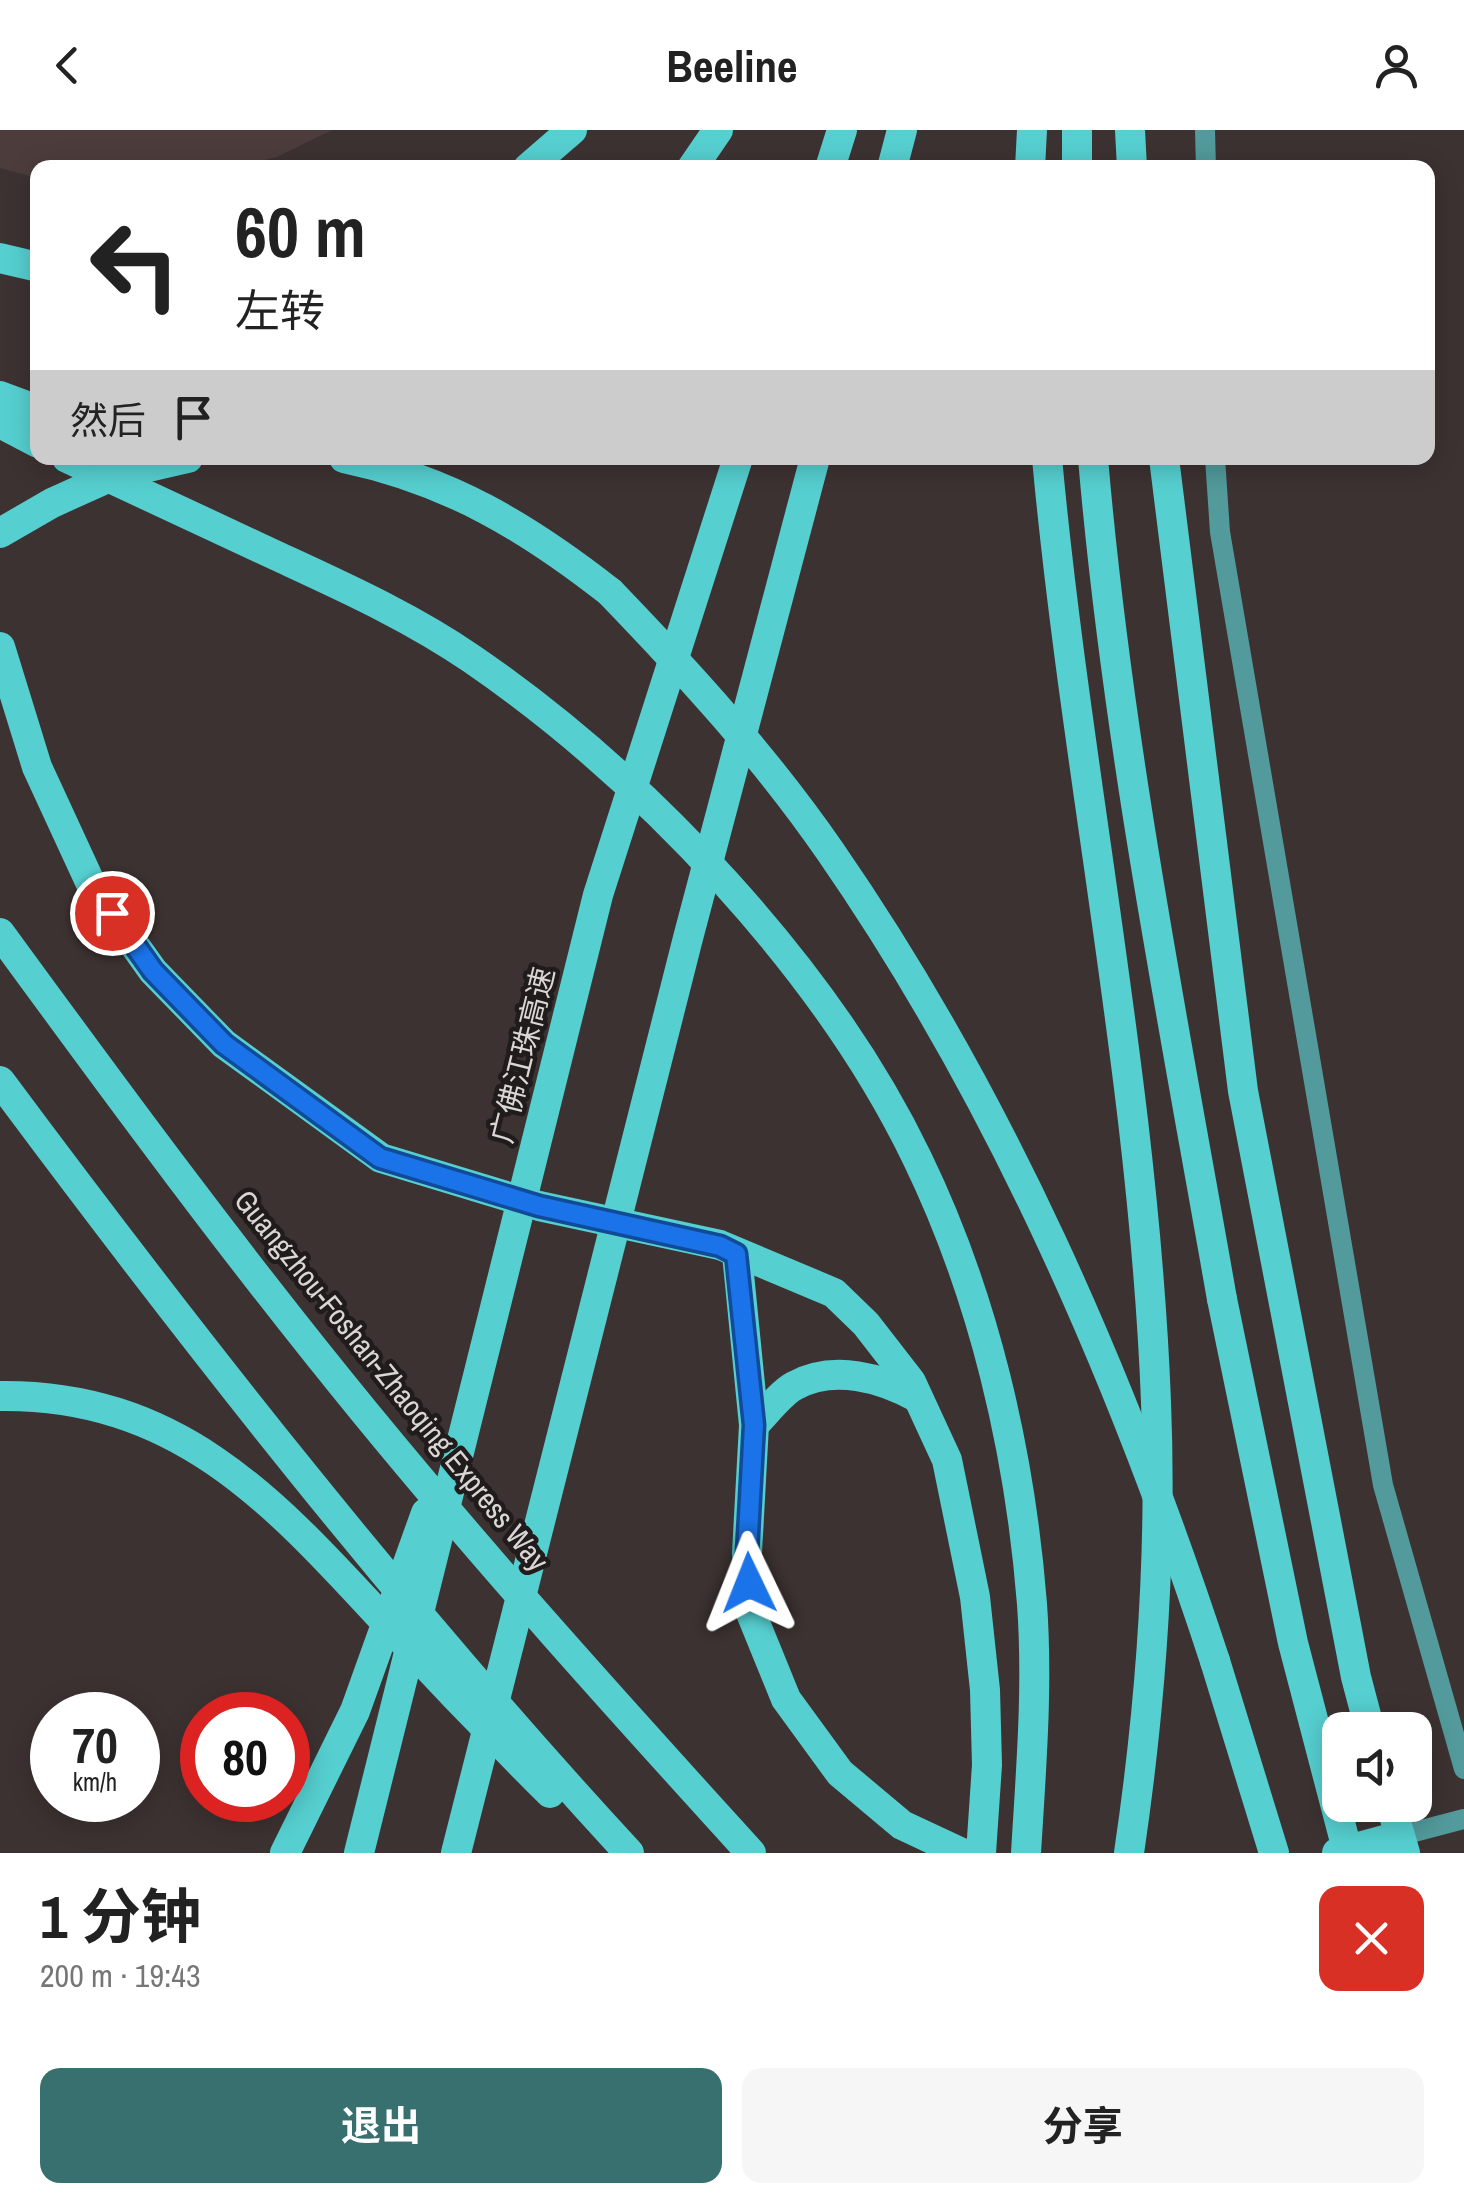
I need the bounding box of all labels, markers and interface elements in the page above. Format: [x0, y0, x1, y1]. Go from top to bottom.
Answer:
text: Beeline [666, 35, 798, 96]
icon: back [40, 38, 95, 93]
icon: person [1369, 38, 1424, 93]
text: 60 m [235, 185, 366, 279]
icon: left [70, 200, 200, 330]
text: 左转 [235, 280, 325, 341]
icon: arrive [166, 390, 221, 445]
text: 然后 [70, 395, 146, 446]
pin [70, 871, 155, 956]
icon: arrive [85, 886, 140, 941]
street label: 广佛江珠高速 [481, 963, 563, 1147]
street label: Guangzhou-Foshan-Zhaoqing Express Way [226, 1181, 559, 1579]
position arrow [697, 1531, 801, 1635]
speed limit sign: 80 [180, 1692, 310, 1822]
text: 70 [72, 1711, 118, 1779]
map controls [1322, 1712, 1432, 1822]
button: sound [1322, 1712, 1432, 1822]
text: km/h [73, 1765, 117, 1799]
text: 1 分钟 [40, 1876, 201, 1957]
button: close [1319, 1886, 1424, 1991]
text: 200 m · 19:43 [40, 1954, 200, 1997]
button: 退出 [40, 2068, 722, 2183]
button: 分享 [742, 2068, 1424, 2183]

